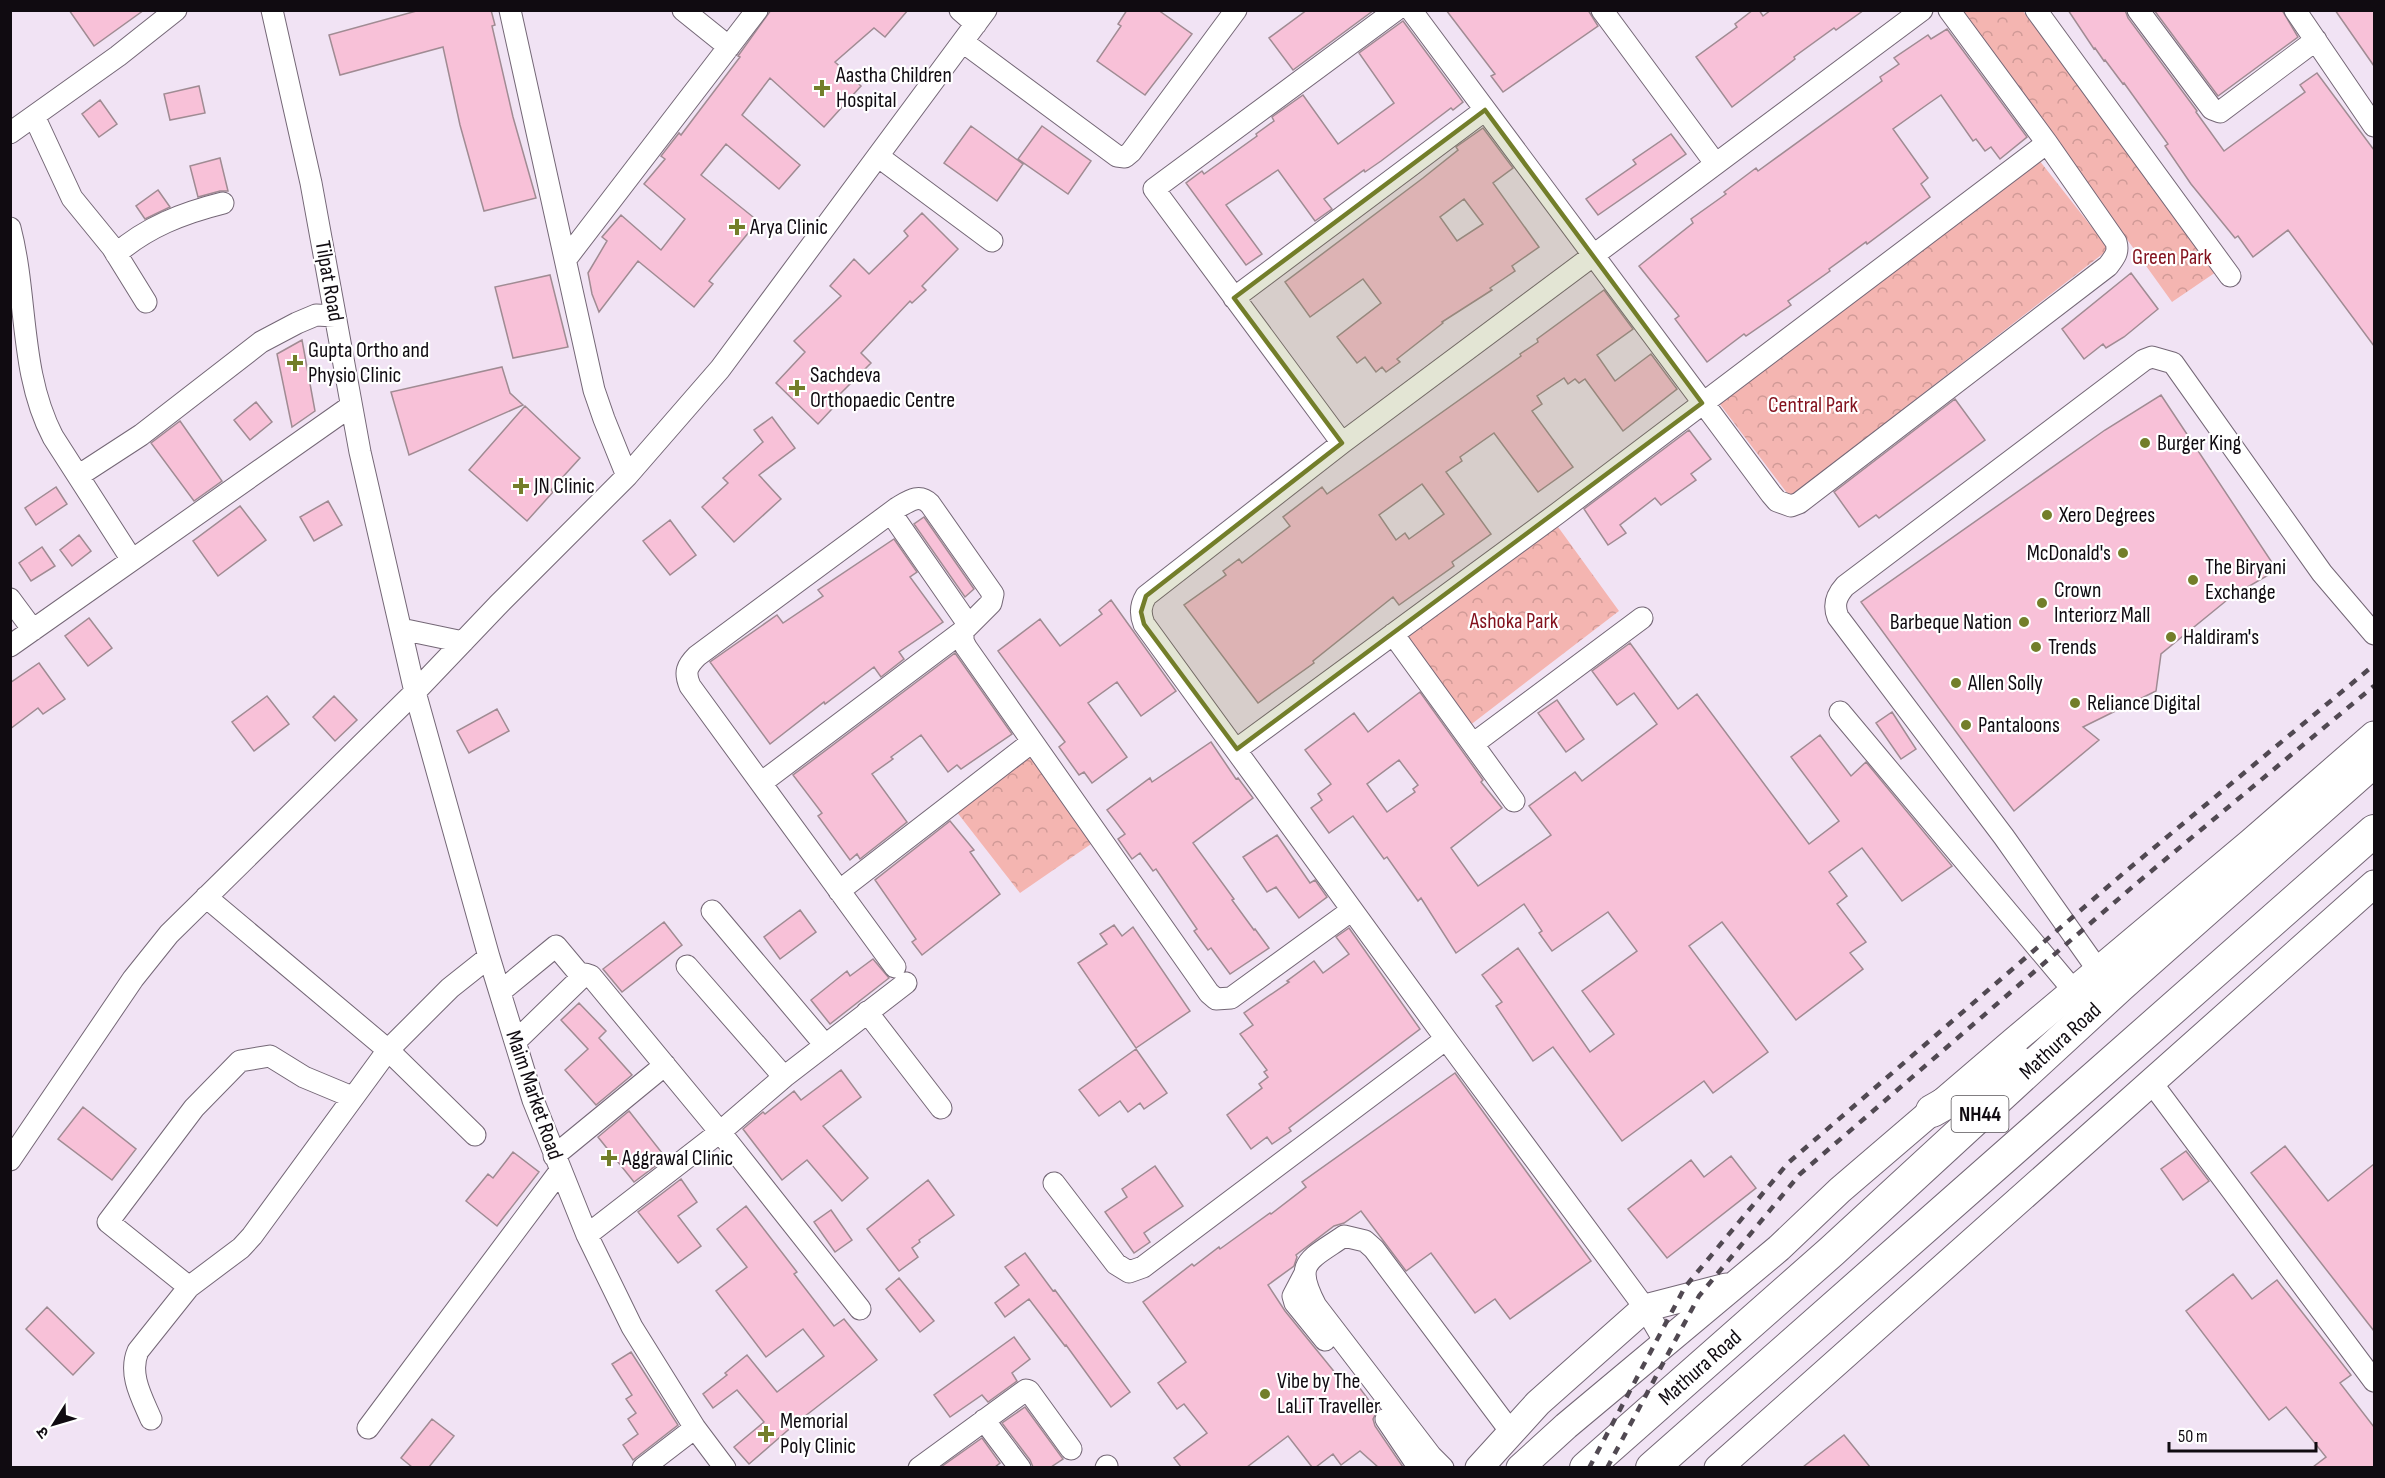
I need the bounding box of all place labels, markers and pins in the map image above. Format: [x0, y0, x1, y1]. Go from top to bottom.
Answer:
place label: Aastha Children Hospital [835, 62, 952, 114]
marker: Aastha Children Hospital [813, 79, 831, 97]
place label: Arya Clinic [749, 214, 828, 241]
marker: Arya Clinic [728, 218, 746, 236]
place label: Gupta Ortho and Physio Clinic [308, 337, 429, 389]
marker: Gupta Ortho and Physio Clinic [286, 354, 304, 372]
place label: Sachdeva Orthopaedic Centre [810, 362, 955, 414]
marker: Sachdeva Orthopaedic Centre [788, 379, 806, 397]
place label: Burger King [2157, 430, 2242, 457]
marker: Burger King [2138, 436, 2152, 450]
place label: JN Clinic [533, 473, 595, 500]
marker: JN Clinic [512, 477, 530, 495]
place label: Xero Degrees [2058, 502, 2155, 529]
marker: Xero Degrees [2040, 508, 2054, 522]
place label: McDonald's [2027, 540, 2111, 567]
marker: McDonald's [2116, 546, 2130, 560]
place label: The Biryani Exchange [2205, 554, 2286, 606]
marker: The Biryani Exchange [2186, 573, 2200, 587]
place label: Crown Interiorz Mall [2054, 577, 2150, 629]
marker: Crown Interiorz Mall [2035, 596, 2049, 610]
place label: Barbeque Nation [1890, 609, 2012, 636]
marker: Barbeque Nation [2017, 615, 2031, 629]
place label: Haldiram's [2183, 624, 2259, 651]
marker: Haldiram's [2164, 630, 2178, 644]
place label: Trends [2048, 634, 2097, 661]
marker: Trends [2029, 640, 2043, 654]
place label: Allen Solly [1967, 670, 2043, 697]
marker: Allen Solly [1949, 676, 1963, 690]
place label: Reliance Digital [2087, 690, 2200, 717]
marker: Reliance Digital [2068, 696, 2082, 710]
place label: Pantaloons [1978, 712, 2060, 739]
marker: Pantaloons [1959, 718, 1973, 732]
place label: Aggrawal Clinic [621, 1145, 733, 1172]
marker: Aggrawal Clinic [600, 1149, 618, 1167]
place label: Vibe by The LaLiT Traveller [1277, 1368, 1380, 1420]
marker: Vibe by The LaLiT Traveller [1258, 1387, 1272, 1401]
place label: Memorial Poly Clinic [780, 1408, 856, 1460]
marker: Memorial Poly Clinic [757, 1425, 775, 1443]

